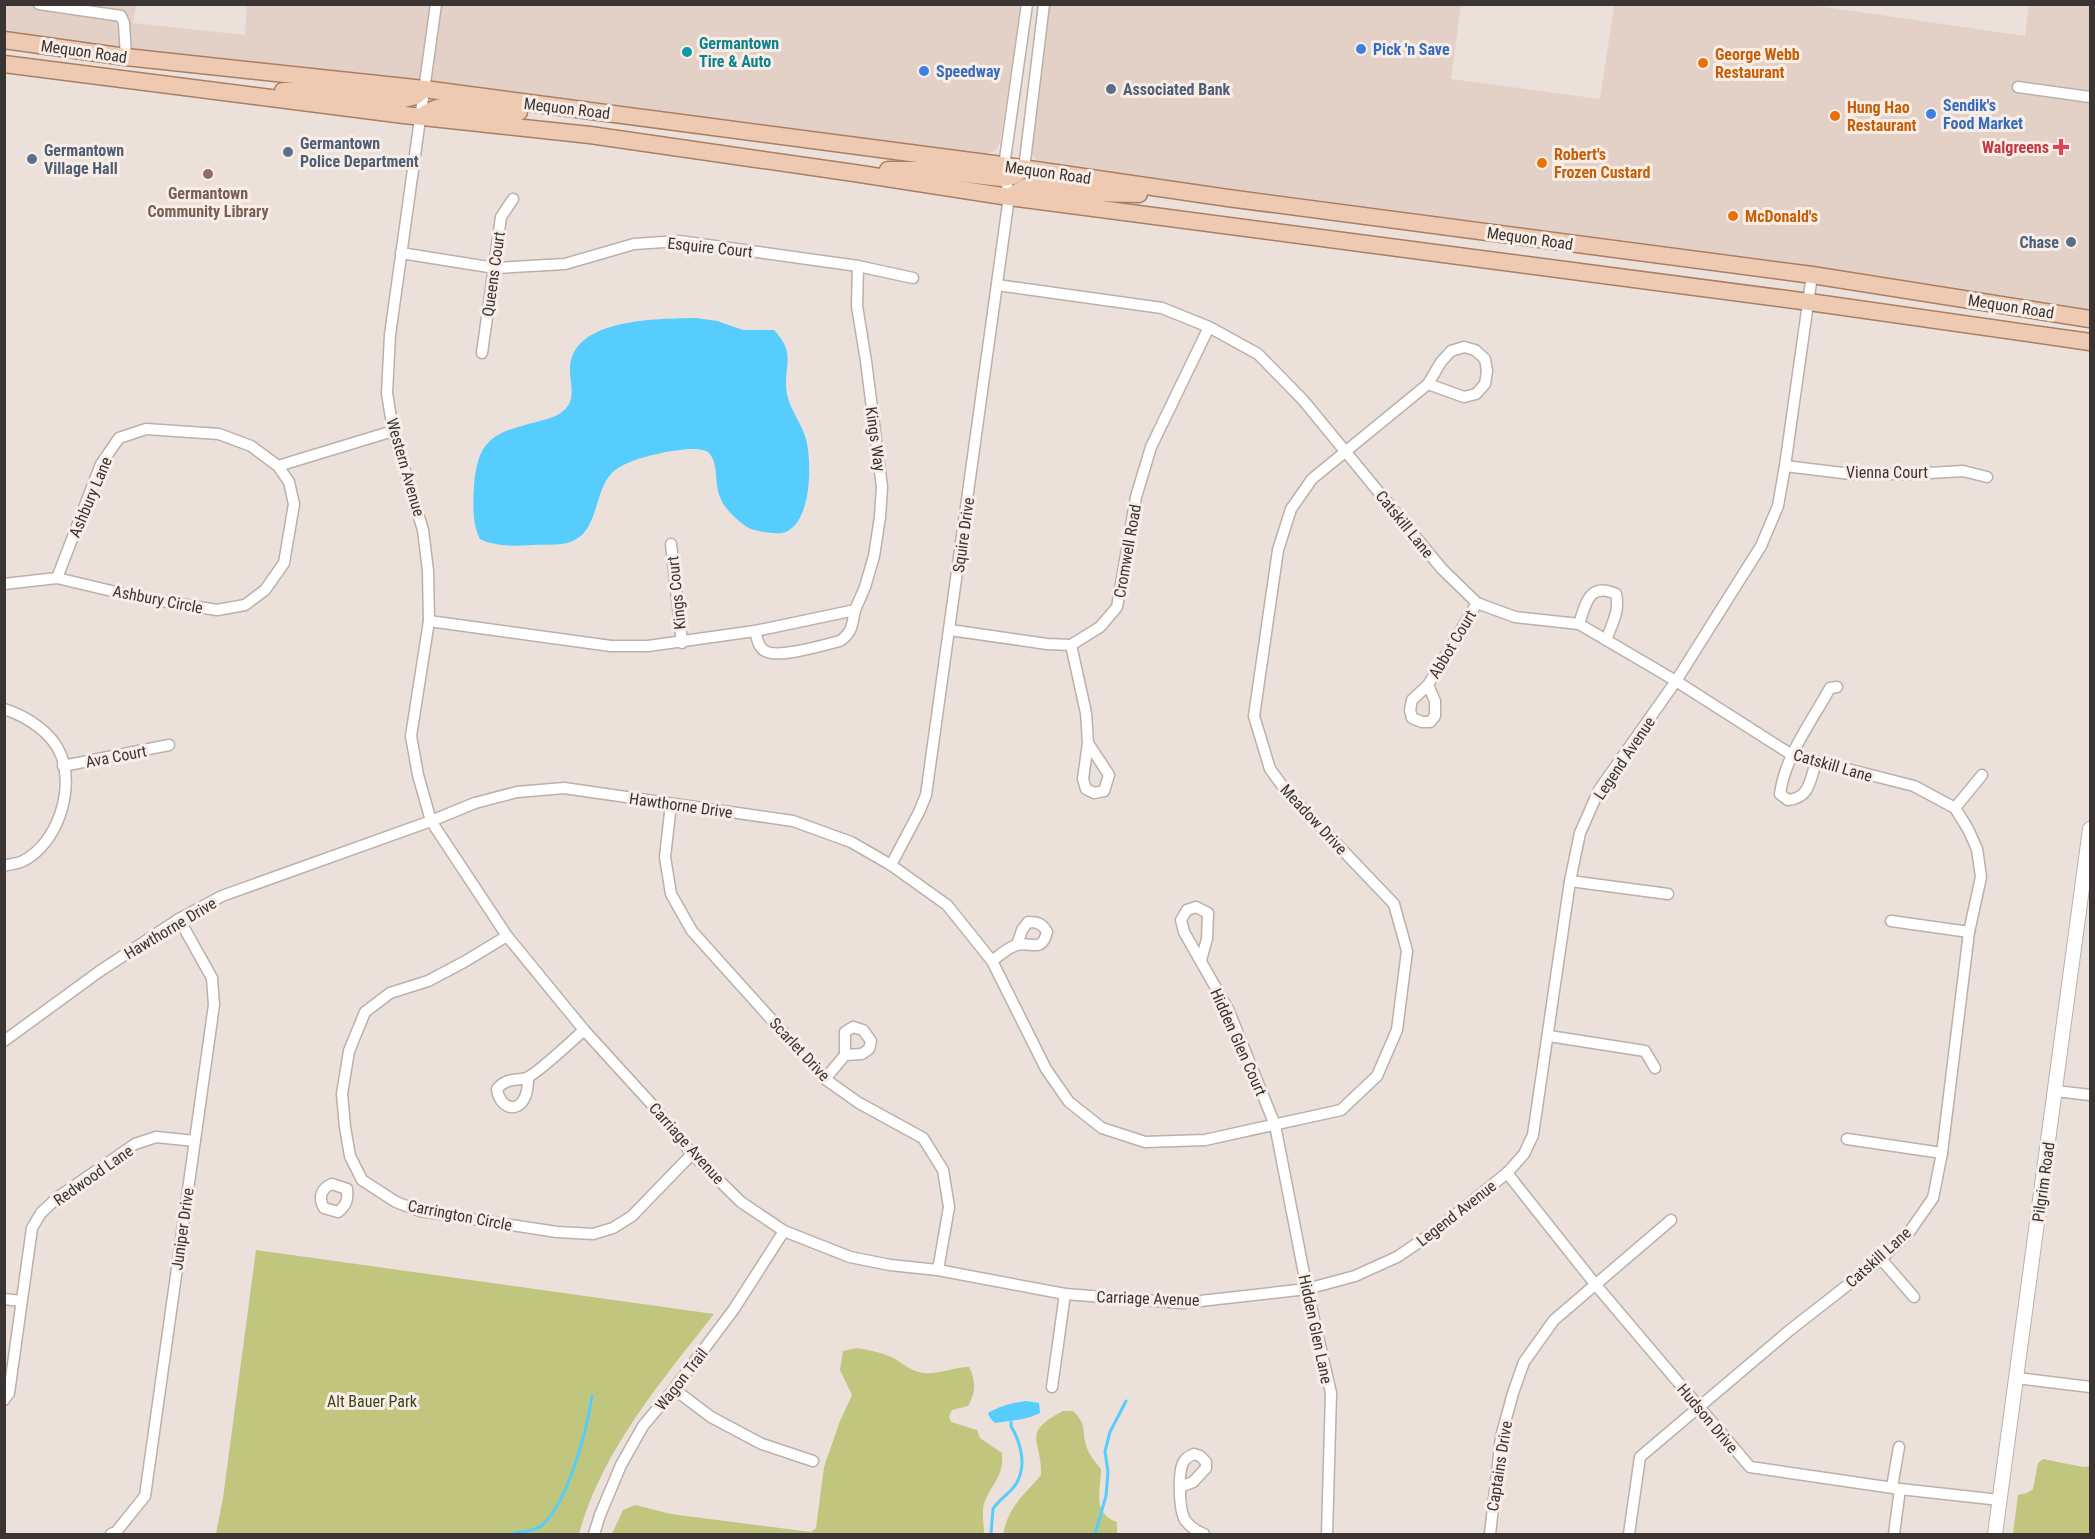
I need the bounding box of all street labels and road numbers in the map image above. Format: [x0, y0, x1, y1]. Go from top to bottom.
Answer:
street label: Mequon Road [40, 36, 128, 67]
street label: Mequon Road [523, 94, 611, 123]
street label: Mequon Road [1004, 157, 1092, 188]
street label: Mequon Road [1486, 223, 1574, 254]
street label: Queens Court [478, 230, 509, 318]
street label: Esquire Court [666, 234, 754, 261]
street label: Mequon Road [1967, 290, 2055, 323]
street label: Kings Way [862, 405, 889, 473]
street label: Western Avenue [382, 416, 429, 518]
street label: Ashbury Lane [65, 454, 116, 540]
street label: Vienna Court [1846, 463, 1928, 482]
street label: Catskill Lane [1372, 487, 1438, 562]
street label: Squire Drive [949, 496, 978, 574]
street label: Cromwell Road [1110, 503, 1145, 599]
street label: Kings Court [663, 555, 690, 631]
street label: Ashbury Circle [111, 581, 205, 618]
street label: Abbot Court [1425, 606, 1480, 682]
street label: Legend Avenue [1590, 713, 1659, 803]
street label: Ava Court [84, 741, 148, 772]
street label: Catskill Lane [1791, 745, 1875, 786]
street label: Meadow Drive [1276, 780, 1351, 858]
street label: Hawthorne Drive [628, 789, 734, 822]
street label: Hawthorne Drive [121, 893, 220, 963]
street label: Hidden Glen Court [1206, 986, 1271, 1099]
street label: Scarlet Drive [765, 1014, 834, 1085]
street label: Carriage Avenue [645, 1099, 728, 1188]
street label: Redwood Lane [50, 1141, 137, 1210]
street label: Pilgrim Road [2028, 1141, 2059, 1223]
street label: Legend Avenue [1413, 1176, 1500, 1250]
street label: Juniper Drive [167, 1187, 198, 1271]
street label: Carrington Circle [406, 1196, 514, 1235]
street label: Catskill Lane [1842, 1223, 1915, 1292]
street label: Hidden Glen Lane [1295, 1273, 1336, 1385]
street label: Carriage Avenue [1096, 1287, 1200, 1310]
street label: Wagon Trail [651, 1344, 712, 1414]
street label: Hudson Drive [1673, 1380, 1742, 1457]
street label: Captains Drive [1483, 1419, 1516, 1513]

